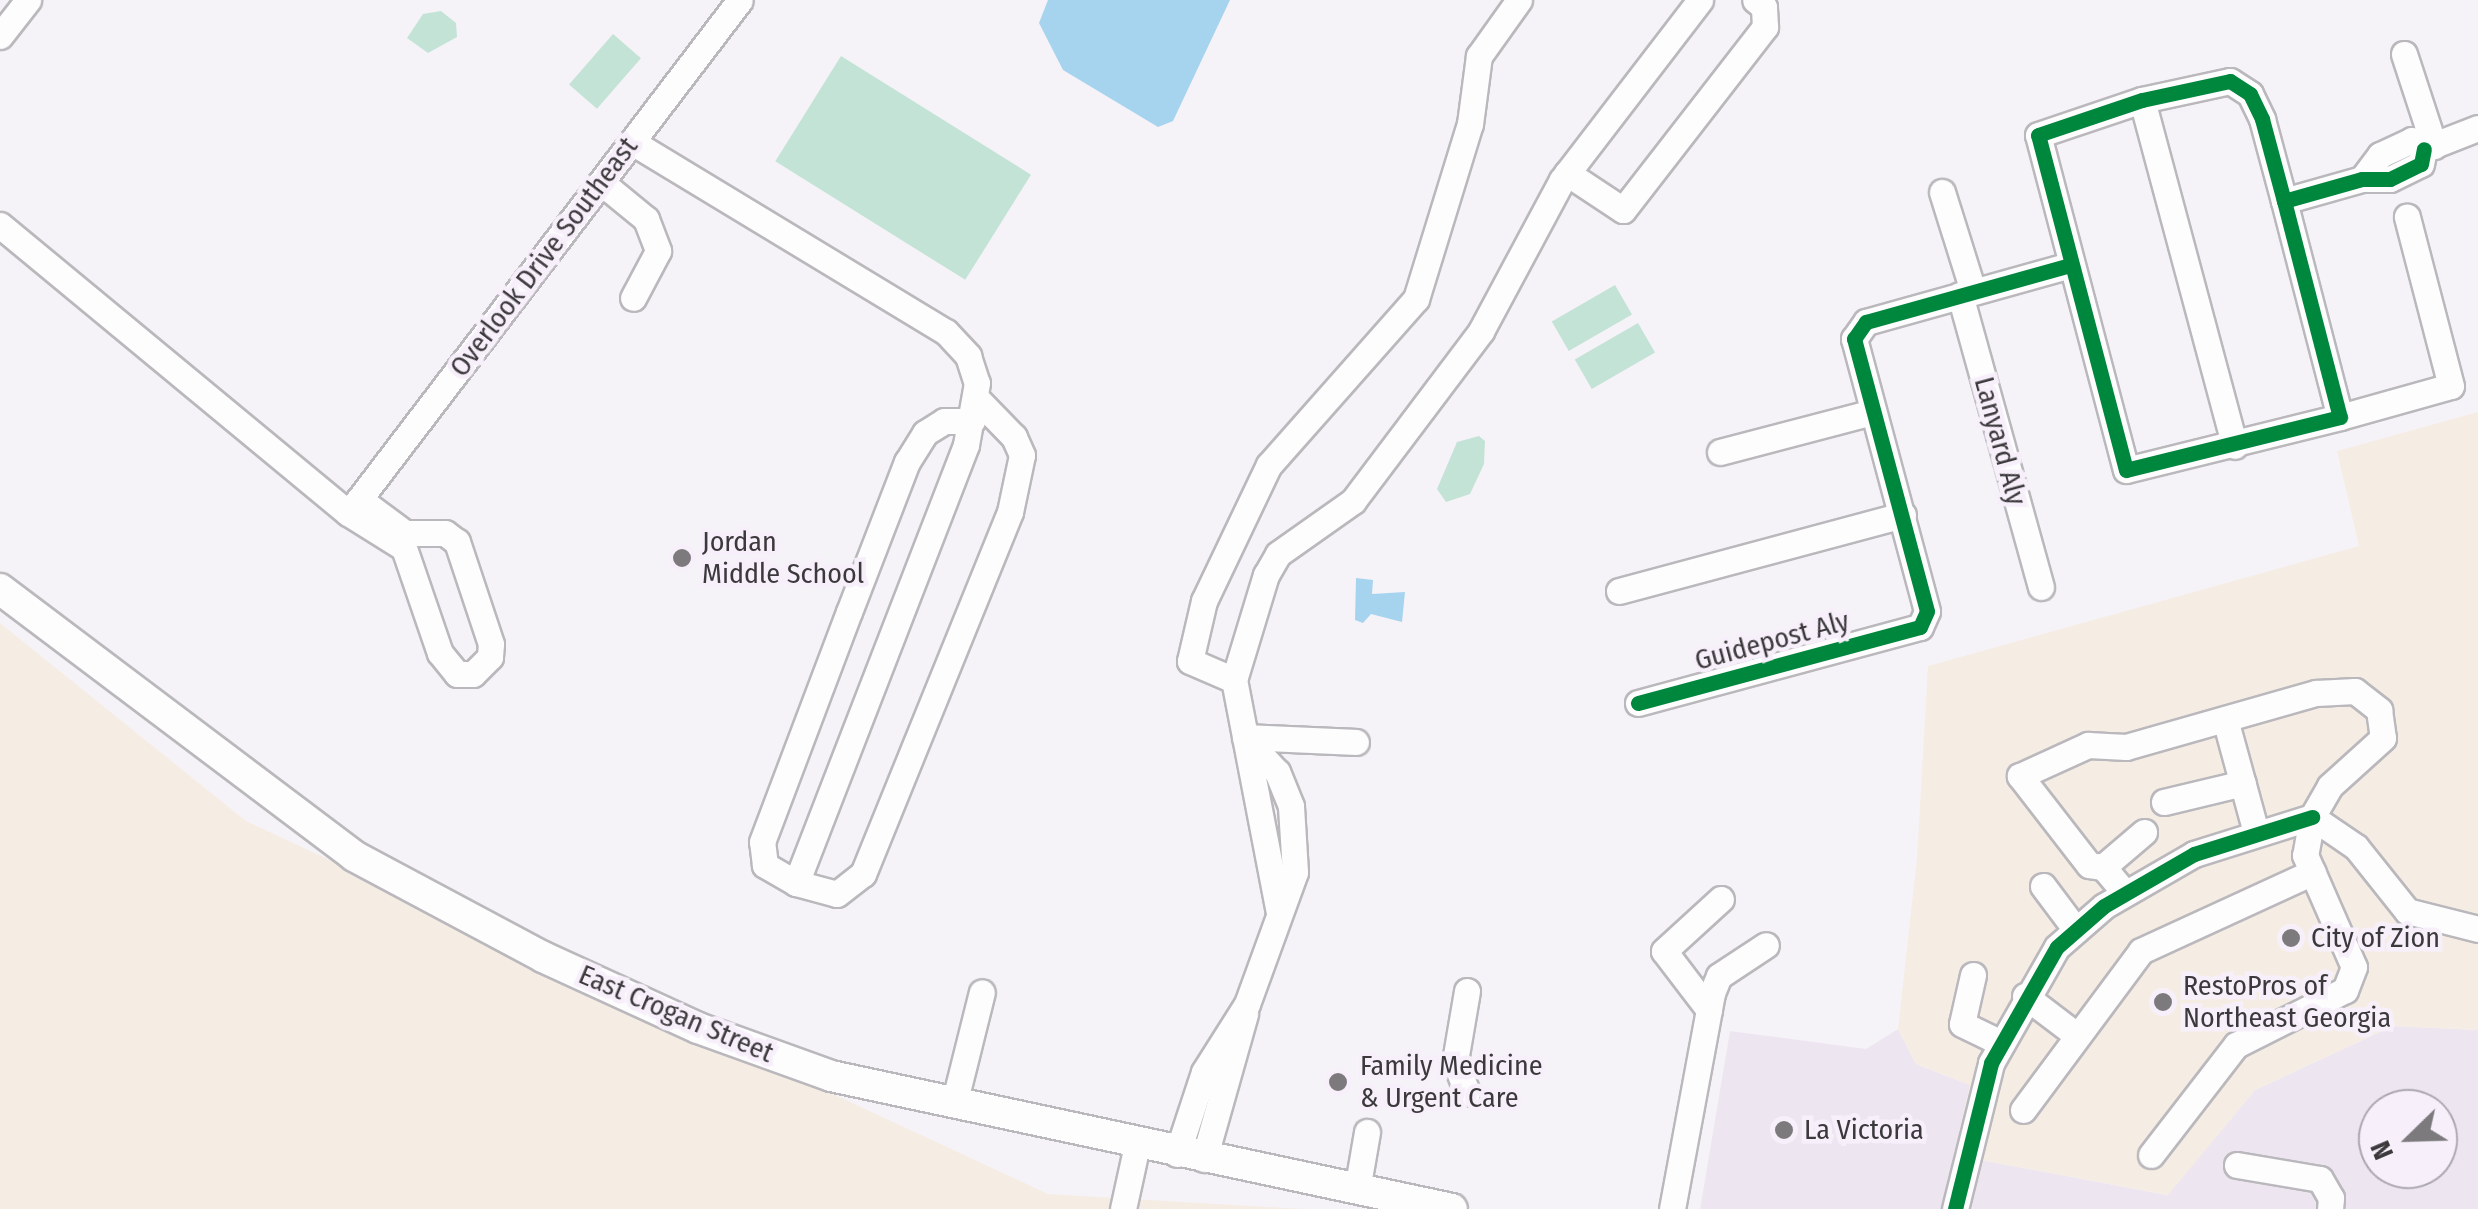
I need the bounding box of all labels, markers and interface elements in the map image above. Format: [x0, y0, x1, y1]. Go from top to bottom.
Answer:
street label: Overlook Drive Southeast [443, 131, 645, 383]
street label: Lanyard Aly [1967, 373, 2033, 509]
place label: Jordan Middle School [702, 525, 864, 591]
marker: Jordan Middle School [671, 547, 693, 569]
street label: Guidepost Aly [1691, 604, 1853, 678]
place label: City of Zion [2311, 921, 2440, 955]
marker: City of Zion [2280, 927, 2302, 949]
street label: East Crogan Street [574, 958, 778, 1070]
place label: RestoPros of Northeast Georgia [2183, 969, 2391, 1035]
marker: RestoPros of Northeast Georgia [2152, 991, 2174, 1013]
place label: Family Medicine & Urgent Care [1360, 1049, 1543, 1115]
marker: Family Medicine & Urgent Care [1325, 1069, 1351, 1095]
north arrow [2358, 1089, 2458, 1189]
place label: La Victoria [1804, 1113, 1924, 1147]
marker: La Victoria [1773, 1119, 1795, 1141]
text: N [2363, 1136, 2400, 1164]

